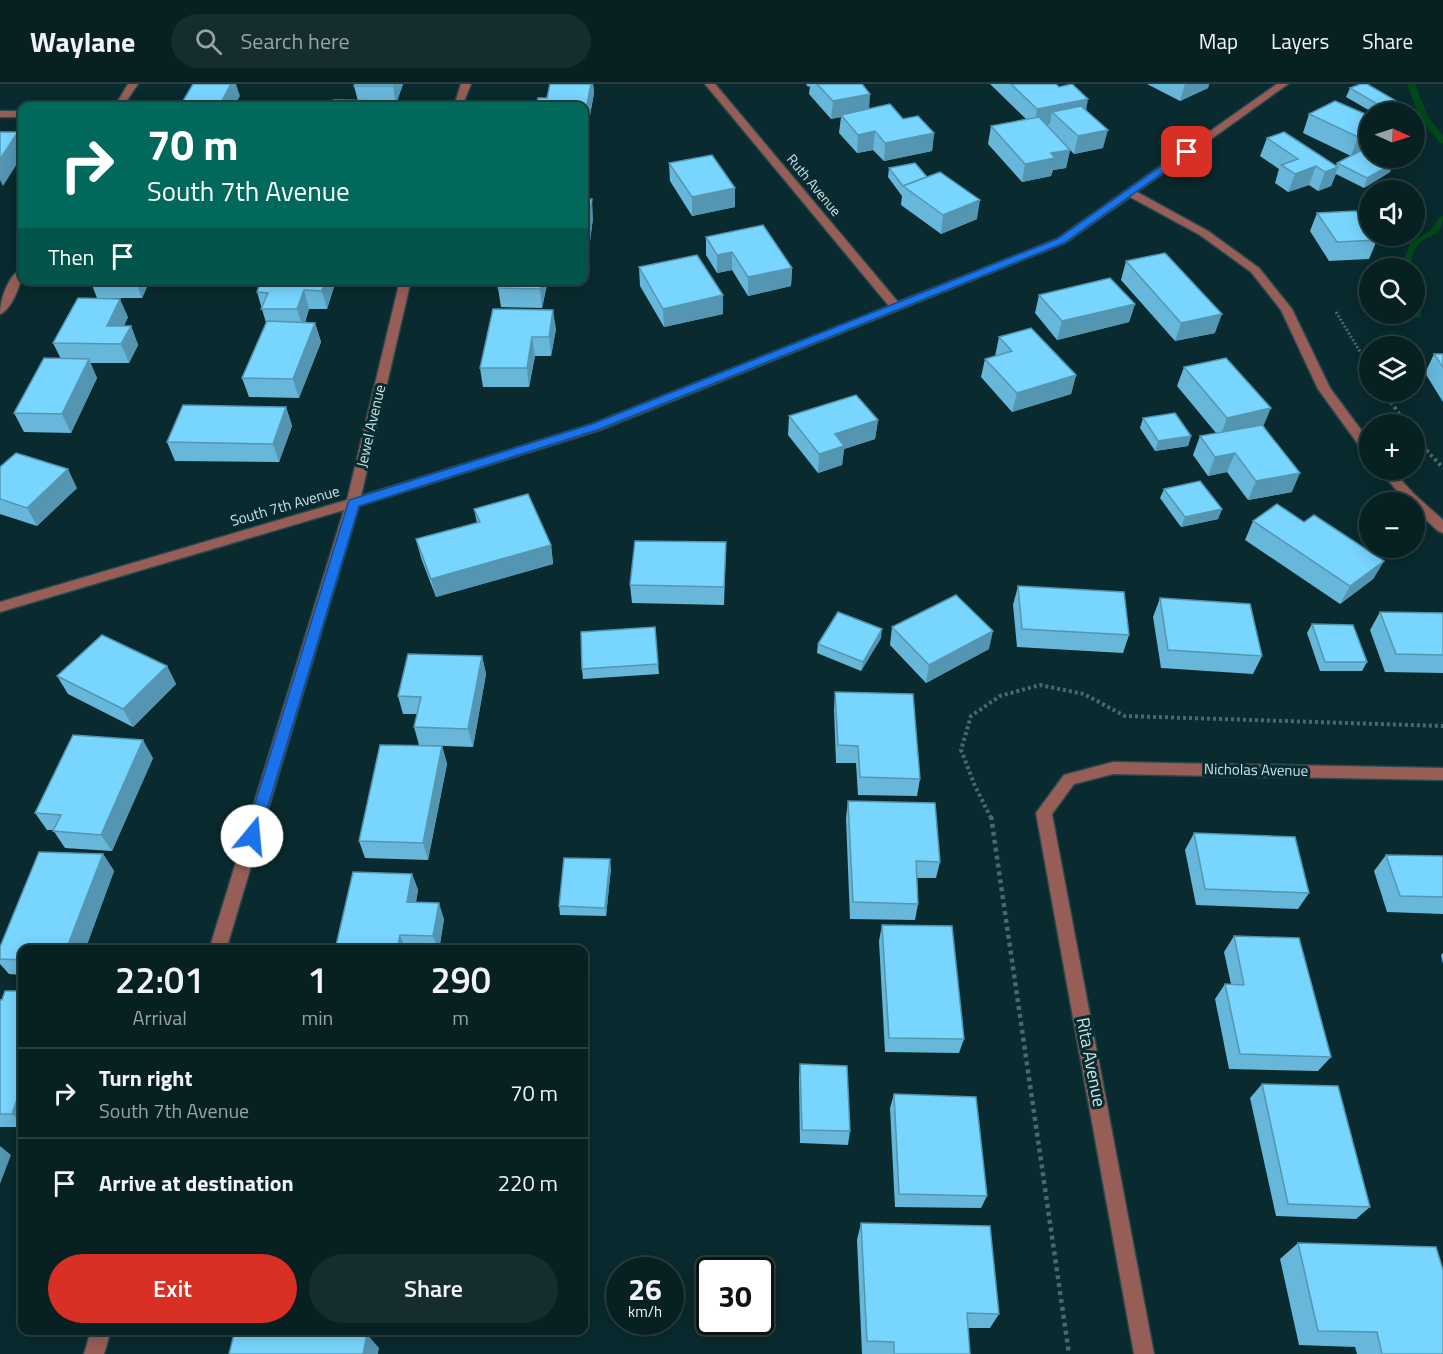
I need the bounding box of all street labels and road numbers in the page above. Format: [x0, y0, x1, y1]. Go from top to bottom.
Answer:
street label: Ruth Avenue [782, 149, 847, 220]
street label: Jewel Avenue [350, 382, 391, 470]
street label: South 7th Avenue [228, 479, 342, 532]
street label: Nicholas Avenue [1204, 757, 1308, 782]
street label: Rita Avenue [1070, 1015, 1113, 1109]

